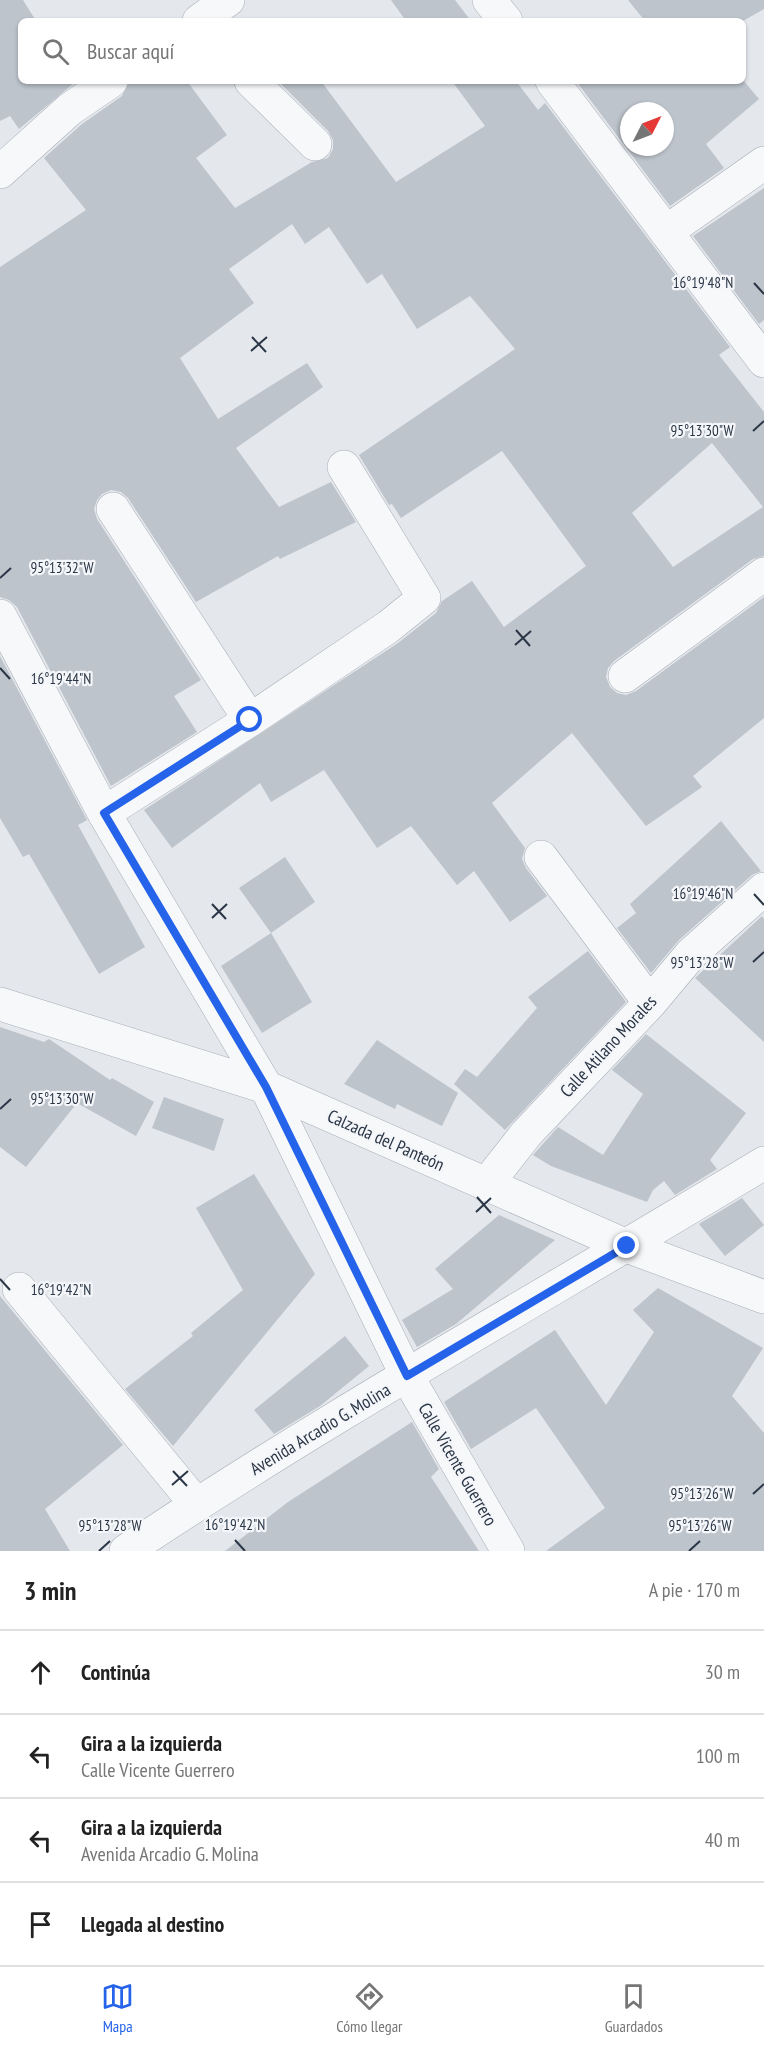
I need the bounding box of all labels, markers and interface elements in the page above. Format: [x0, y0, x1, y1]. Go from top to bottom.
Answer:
search box [18, 18, 746, 84]
icon: search [39, 35, 72, 68]
text: Buscar aquí [87, 37, 174, 65]
north arrow [620, 102, 674, 156]
text: 16°19'48"N [673, 273, 733, 292]
text: 95°13'30"W [670, 421, 734, 440]
text: 95°13'32"W [30, 558, 94, 577]
text: 16°19'44"N [31, 669, 91, 688]
route start [236, 706, 262, 732]
text: 16°19'46"N [673, 884, 733, 903]
text: 95°13'28"W [670, 953, 734, 972]
street label: Calle Atilano Morales [555, 990, 661, 1102]
text: 95°13'30"W [30, 1089, 94, 1108]
street label: Calzada del Panteón [324, 1104, 448, 1176]
route end [613, 1232, 639, 1258]
text: 16°19'42"N [31, 1280, 91, 1299]
street label: Avenida Arcadio G. Molina [246, 1378, 394, 1480]
street label: Calle Vicente Guerrero [413, 1398, 503, 1530]
text: 95°13'26"W [670, 1484, 734, 1503]
text: 16°19'42"N [205, 1515, 265, 1534]
text: 95°13'28"W [78, 1516, 142, 1535]
text: 95°13'26"W [668, 1516, 732, 1535]
text: 3 min [24, 1574, 77, 1607]
text: A pie · 170 m [649, 1577, 740, 1603]
icon: ahead [24, 1656, 57, 1689]
text: Continúa [81, 1658, 150, 1686]
text: 30 m [705, 1659, 740, 1685]
text: Gira a la izquierda [81, 1729, 222, 1757]
icon: left [24, 1740, 57, 1773]
text: 100 m [696, 1743, 740, 1769]
text: Calle Vicente Guerrero [81, 1757, 235, 1783]
text: Gira a la izquierda [81, 1813, 222, 1841]
icon: left [24, 1824, 57, 1857]
text: 40 m [705, 1827, 740, 1853]
text: Avenida Arcadio G. Molina [81, 1841, 259, 1867]
icon: arrive [24, 1908, 57, 1941]
text: Llegada al destino [81, 1910, 224, 1938]
tab: Mapa [101, 1980, 134, 2036]
tab: Cómo llegar [336, 1980, 402, 2036]
tab: Guardados [605, 1980, 663, 2036]

